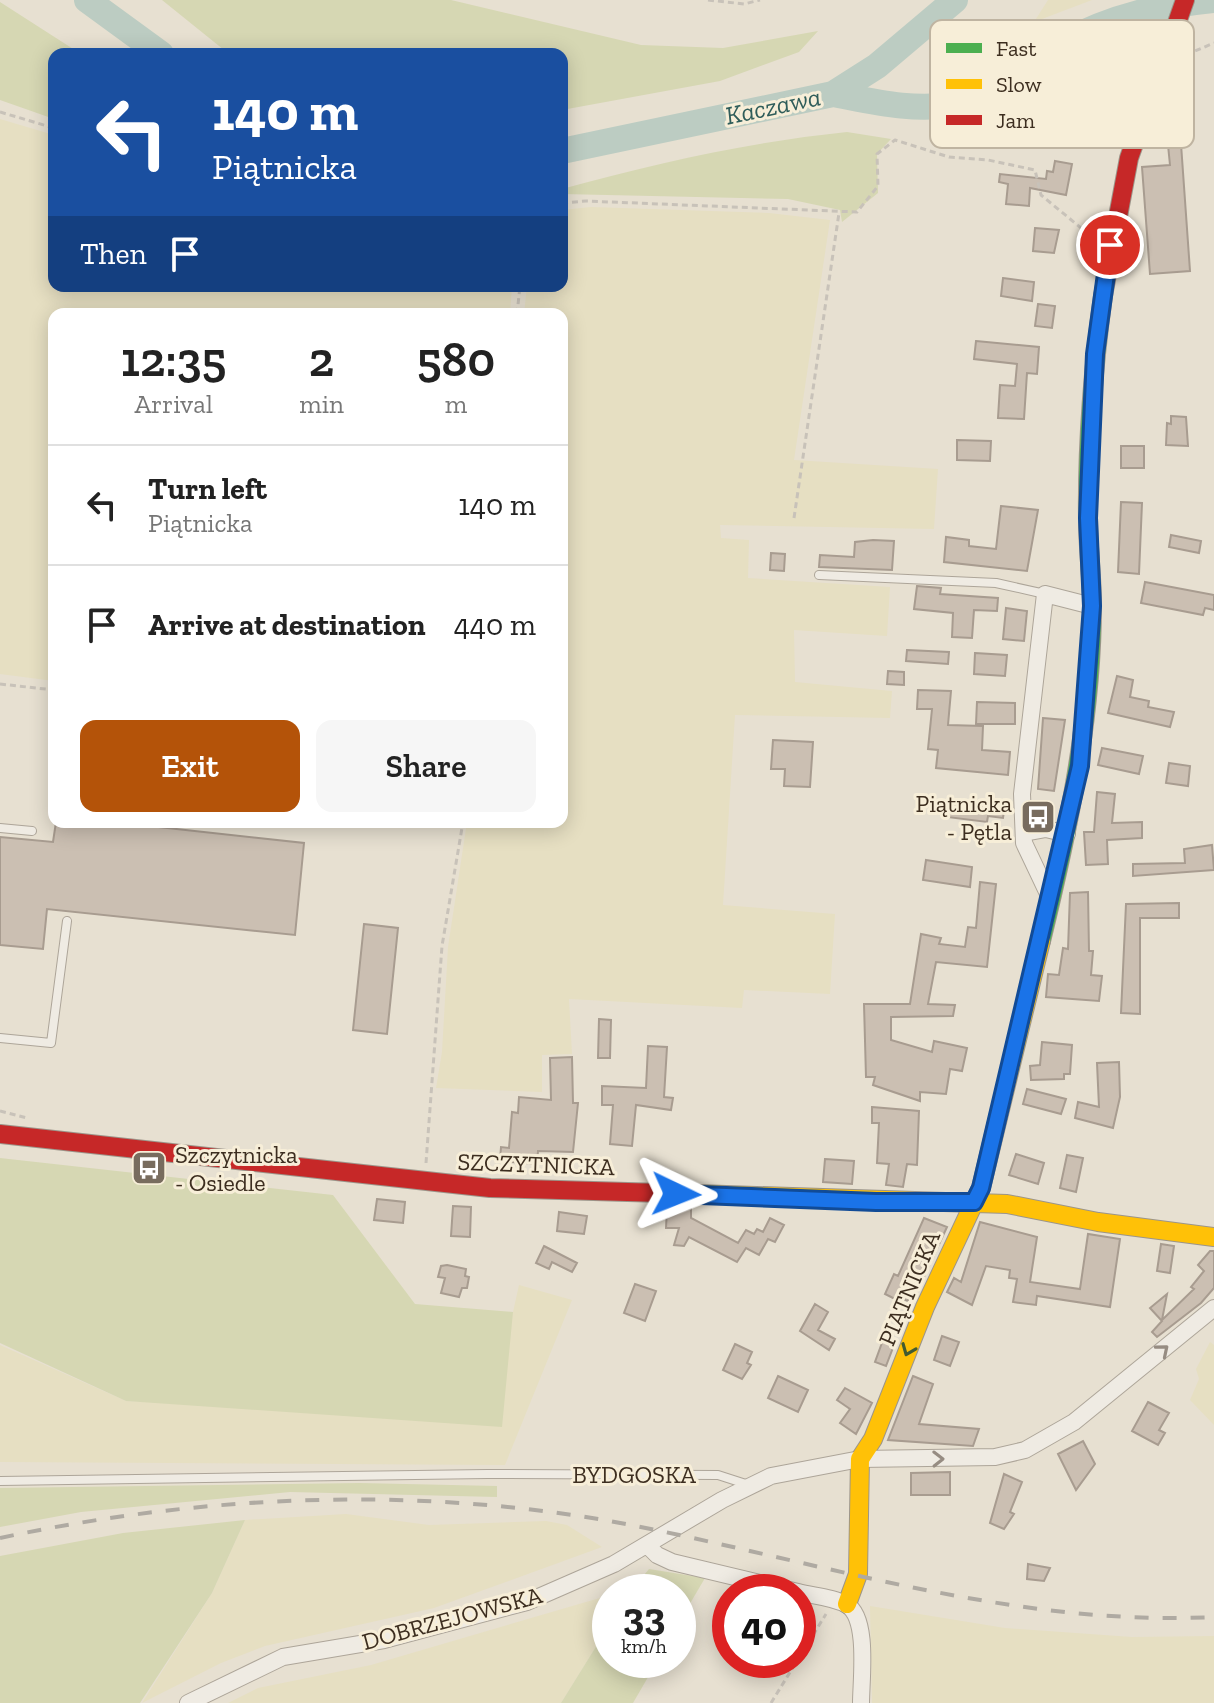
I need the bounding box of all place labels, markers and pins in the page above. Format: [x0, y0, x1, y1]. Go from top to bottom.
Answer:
pin [1076, 211, 1144, 279]
place label: Piątnicka - Pętla [915, 789, 1012, 846]
bus stop icon: Piątnicka - Pętla [1019, 798, 1057, 836]
place label: Szczytnicka - Osiedle [175, 1140, 298, 1197]
bus stop icon: Szczytnicka - Osiedle [130, 1149, 168, 1187]

